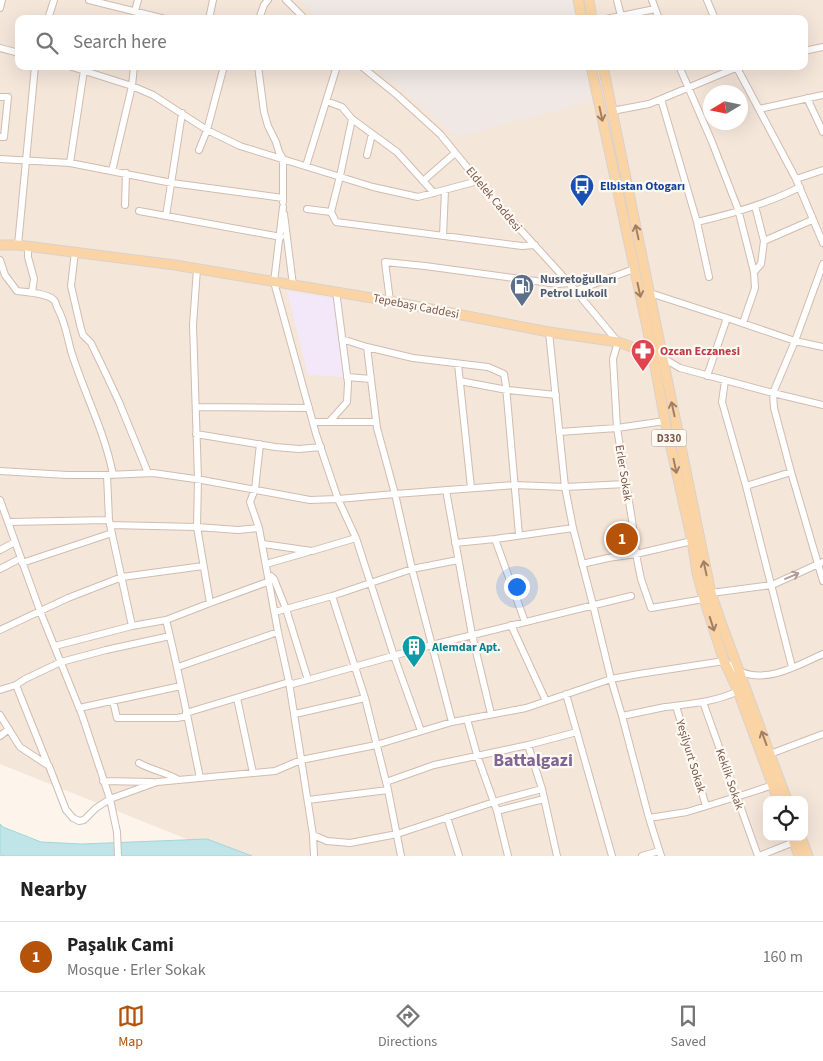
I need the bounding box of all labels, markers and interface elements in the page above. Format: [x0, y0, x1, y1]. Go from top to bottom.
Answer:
search box [15, 15, 808, 70]
icon: search [33, 29, 61, 57]
text: Search here [73, 29, 167, 56]
north arrow [703, 85, 748, 130]
one-way arrow [597, 106, 606, 122]
street label: Eldelek Caddesi [462, 163, 526, 235]
bus stop icon: Elbistan Otogarı [569, 173, 595, 207]
place label: Elbistan Otogarı [600, 178, 685, 195]
one-way arrow [632, 225, 641, 241]
place label: Nusretoğulları Petrol Lukoil [540, 271, 616, 302]
fuel station icon: Nusretoğulları Petrol Lukoil [509, 273, 535, 307]
one-way arrow [634, 282, 644, 298]
street label: Tepebaşı Caddesi [371, 290, 460, 323]
pharmacy icon: Ozcan Eczanesi [630, 338, 656, 372]
place label: Ozcan Eczanesi [660, 343, 740, 360]
one-way arrow [667, 401, 677, 417]
road number: D330 [652, 429, 686, 446]
street label: Erler Sokak [611, 444, 636, 503]
one-way arrow [671, 458, 680, 474]
pin: 1 [606, 520, 638, 558]
one-way arrow [700, 560, 710, 576]
one-way arrow [784, 570, 799, 580]
your location [504, 574, 530, 600]
one-way arrow [708, 616, 718, 632]
building icon: Alemdar Apt. [401, 634, 427, 668]
place label: Alemdar Apt. [431, 639, 501, 656]
street label: Yeşilyurt Sokak [671, 717, 710, 795]
one-way arrow [759, 730, 768, 746]
street label: Keklik Sokak [711, 746, 748, 812]
district label: Battalgazi [493, 748, 573, 773]
map controls [763, 796, 808, 841]
button: locate [763, 796, 808, 841]
text: Nearby [20, 874, 87, 904]
text: Paşalık Cami [67, 932, 174, 959]
text: 1 [32, 946, 40, 968]
text: 160 m [763, 946, 803, 968]
text: Mosque · Erler Sokak [67, 959, 206, 981]
tab: Map [117, 1002, 145, 1052]
tab: Directions [378, 1002, 437, 1052]
tab: Saved [671, 1002, 706, 1052]

